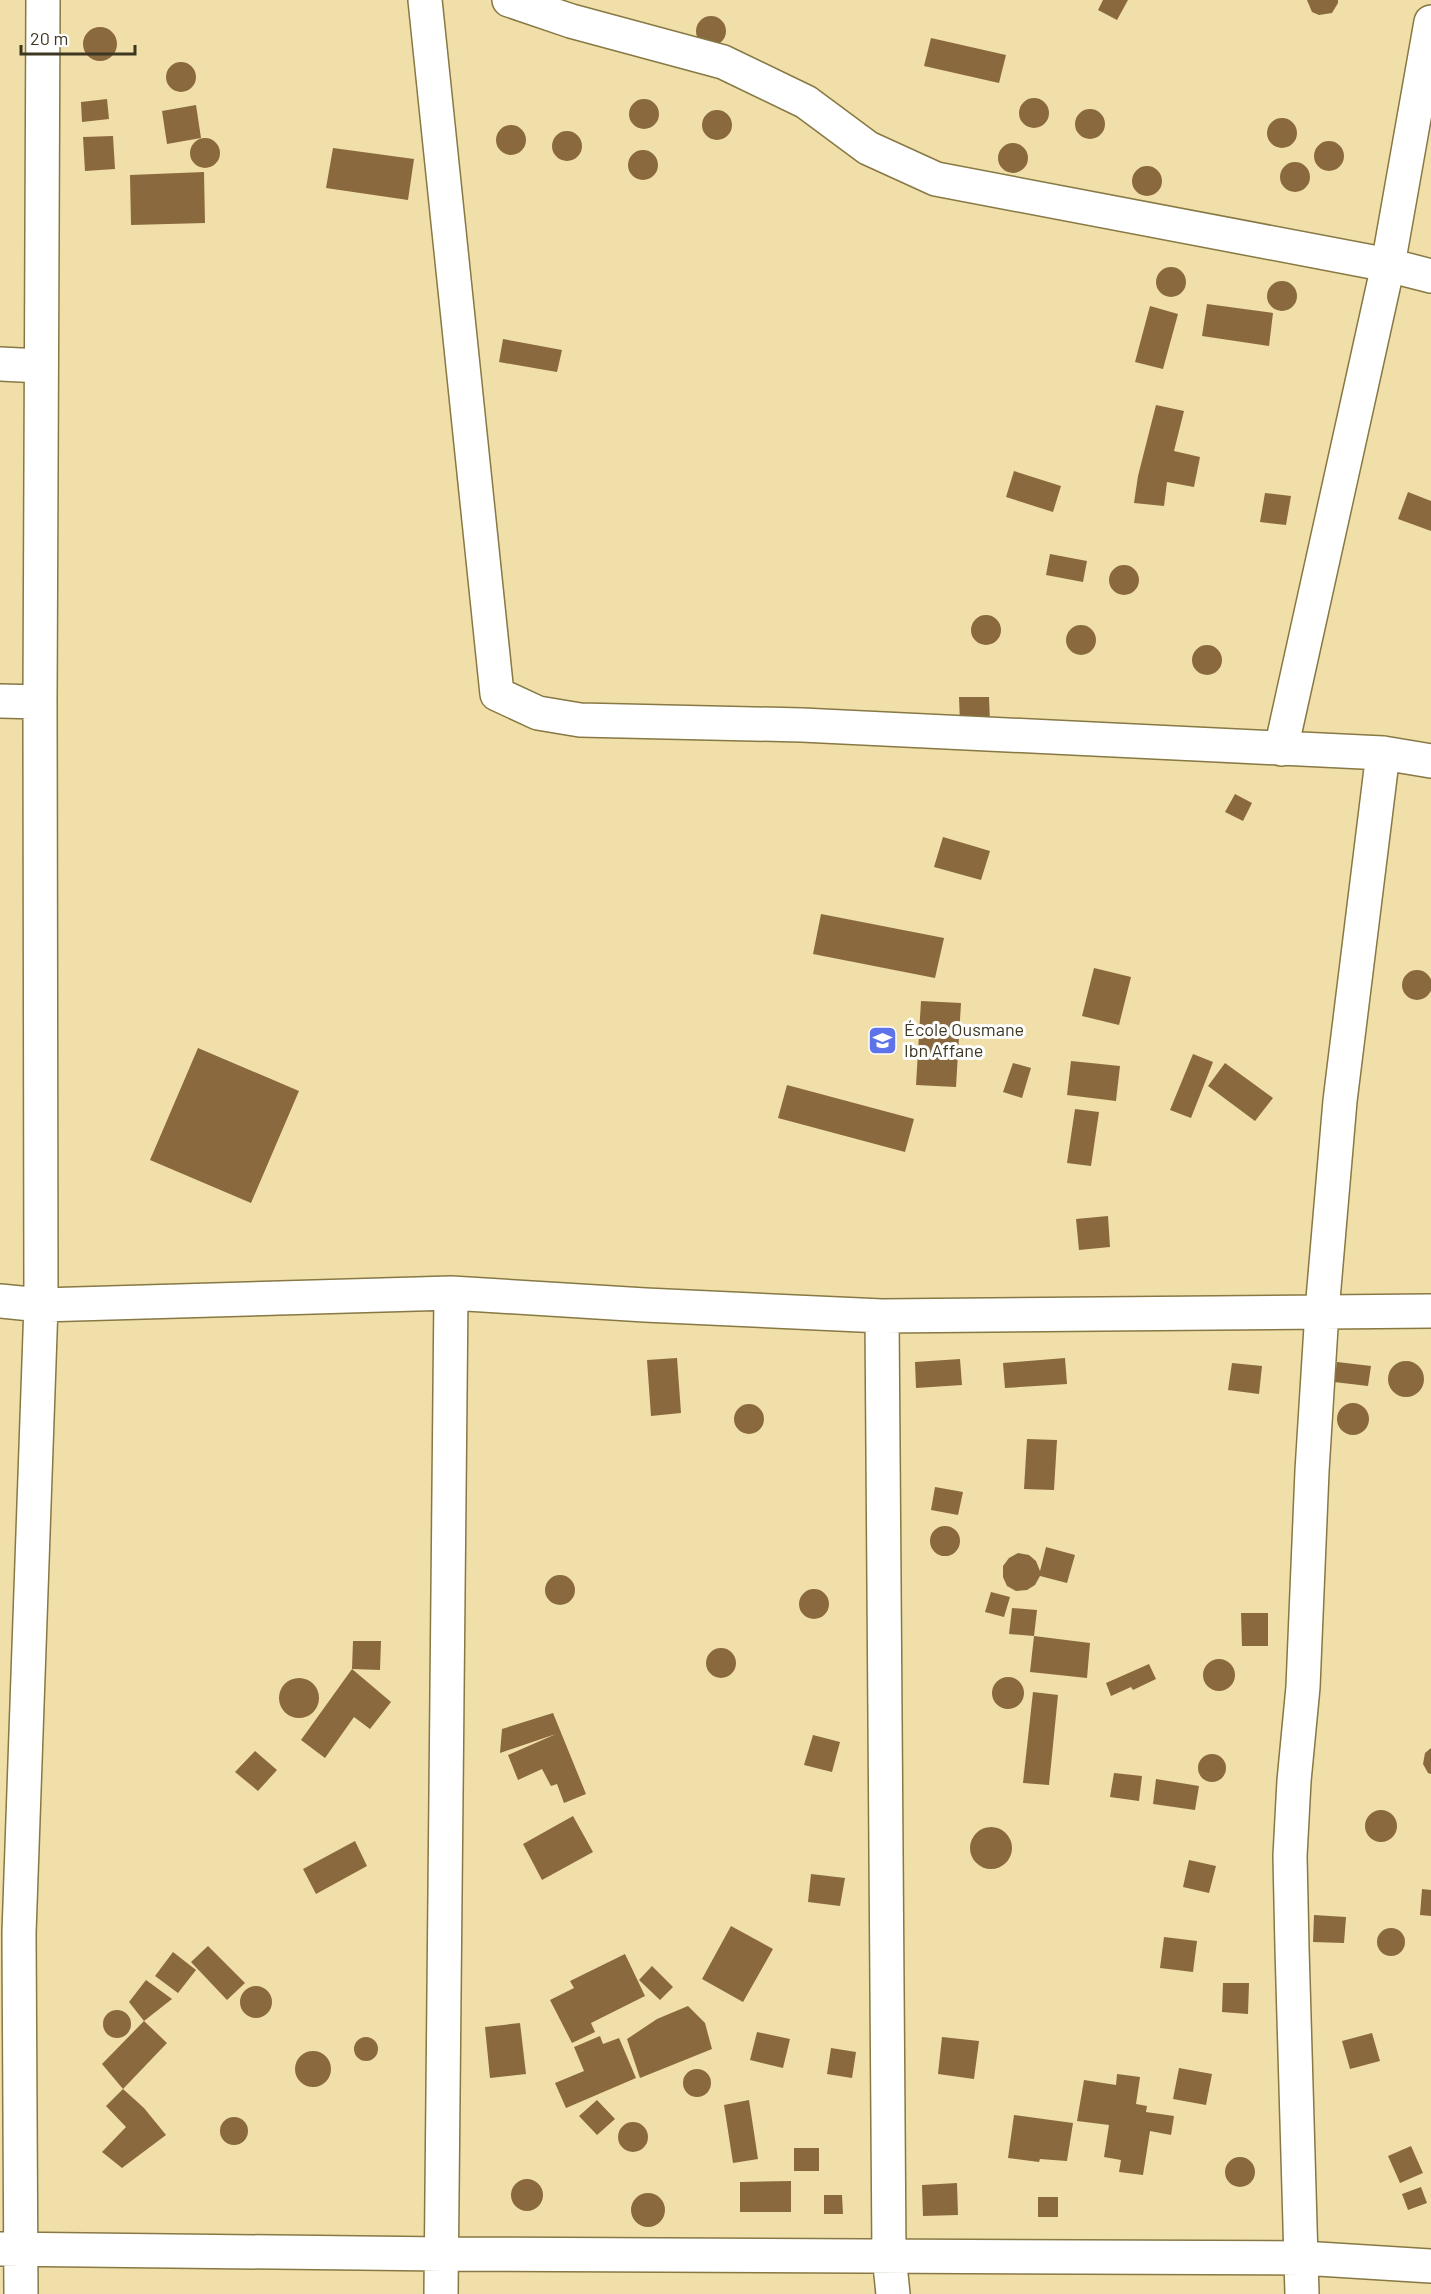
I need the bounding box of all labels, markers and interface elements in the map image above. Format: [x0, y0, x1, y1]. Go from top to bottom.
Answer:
scale bar [21, 18, 135, 56]
text: 20 m [30, 27, 68, 49]
place label: École Ousmane Ibn Affane [904, 1018, 1024, 1061]
school or university icon: École Ousmane Ibn Affane [867, 1024, 899, 1056]

